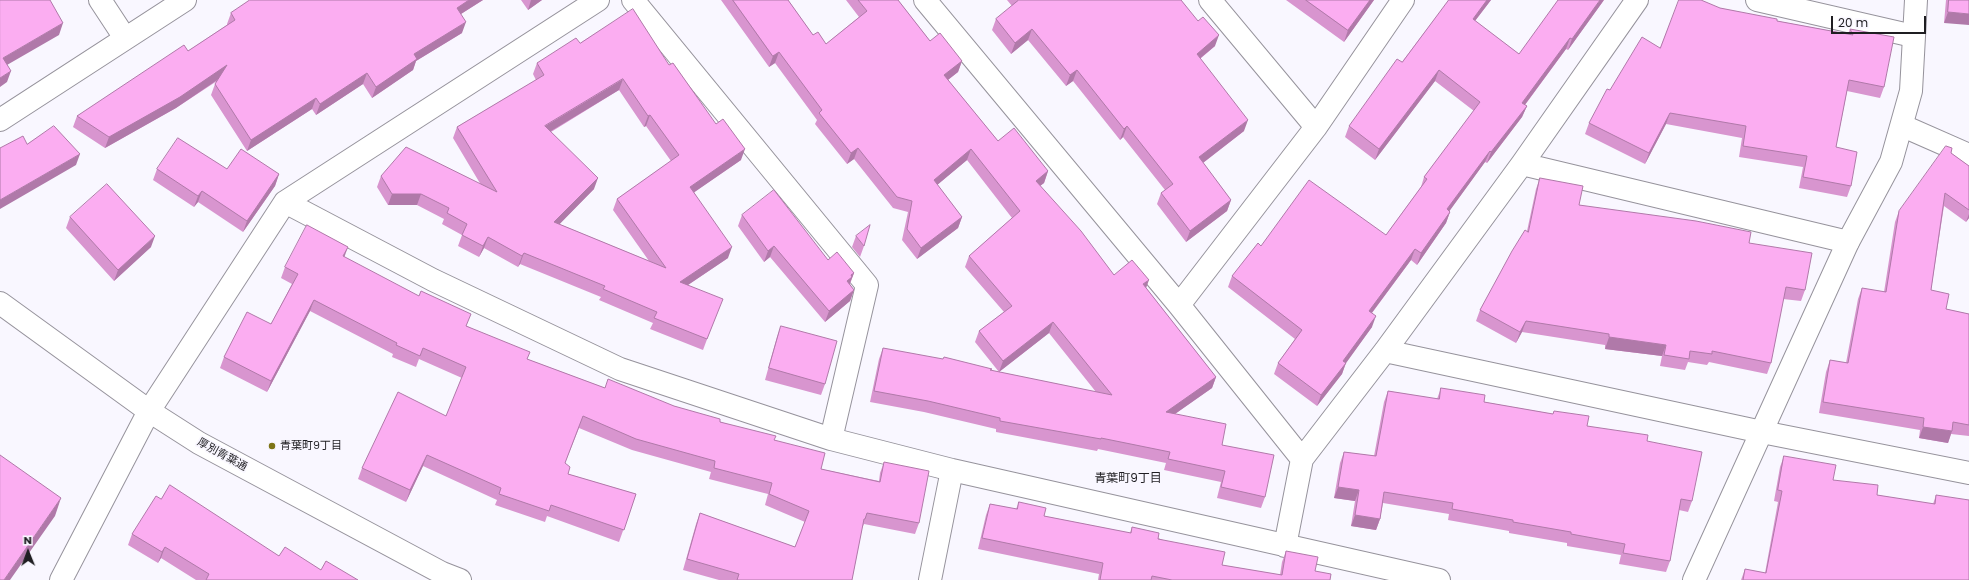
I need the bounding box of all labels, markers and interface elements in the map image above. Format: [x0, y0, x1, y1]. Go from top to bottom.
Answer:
scale bar [1833, 8, 1928, 34]
text: 20 m [1838, 14, 1868, 31]
street label: 厚別青葉通 [195, 436, 249, 474]
place label: 青葉町9丁目 [280, 439, 342, 453]
marker: 青葉町9丁目 [267, 441, 277, 451]
district label: 青葉町9丁目 [1094, 472, 1162, 486]
north arrow [8, 532, 48, 572]
text: N [24, 532, 32, 548]

